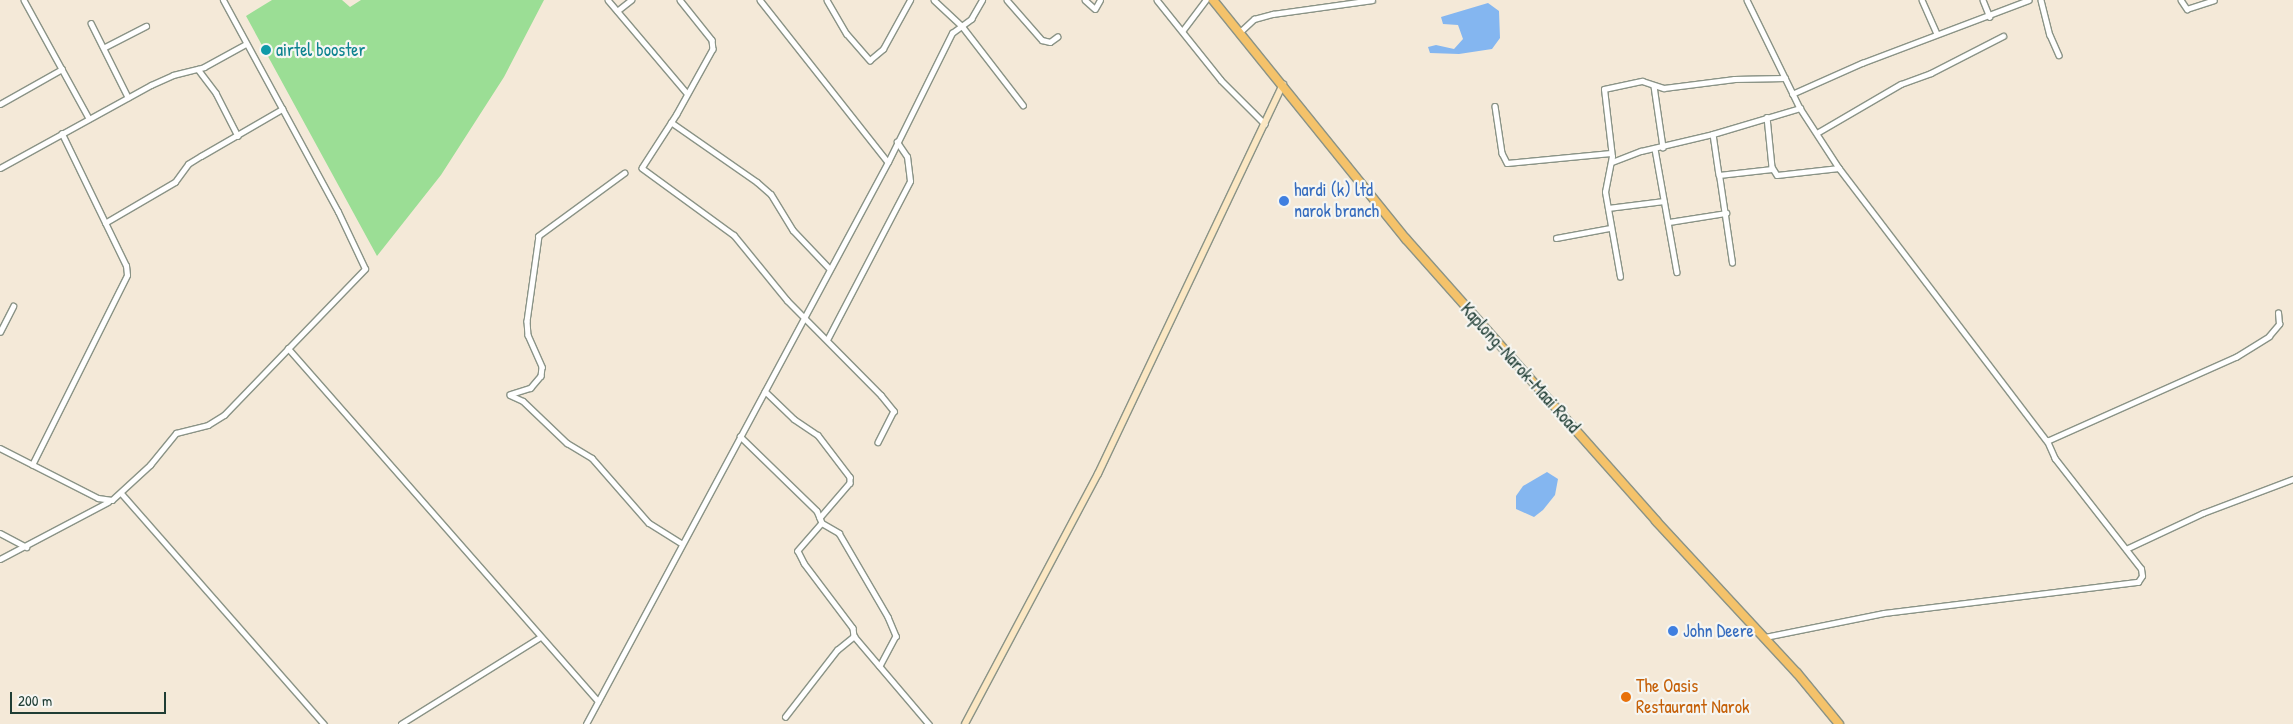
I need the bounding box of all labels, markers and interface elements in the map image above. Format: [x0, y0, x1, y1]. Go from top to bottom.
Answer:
place label: airtel booster [276, 39, 365, 61]
marker: airtel booster [260, 44, 272, 56]
place label: hardi (k) ltd narok branch [1294, 180, 1379, 222]
marker: hardi (k) ltd narok branch [1278, 195, 1290, 207]
street label: Kaplong-Narok-Maai Road [1456, 298, 1584, 438]
place label: John Deere [1683, 620, 1754, 642]
marker: John Deere [1667, 625, 1679, 637]
place label: The Oasis Restaurant Narok [1636, 676, 1749, 719]
scale bar [12, 682, 169, 714]
text: 200 m [18, 690, 52, 711]
marker: The Oasis Restaurant Narok [1620, 691, 1632, 703]

